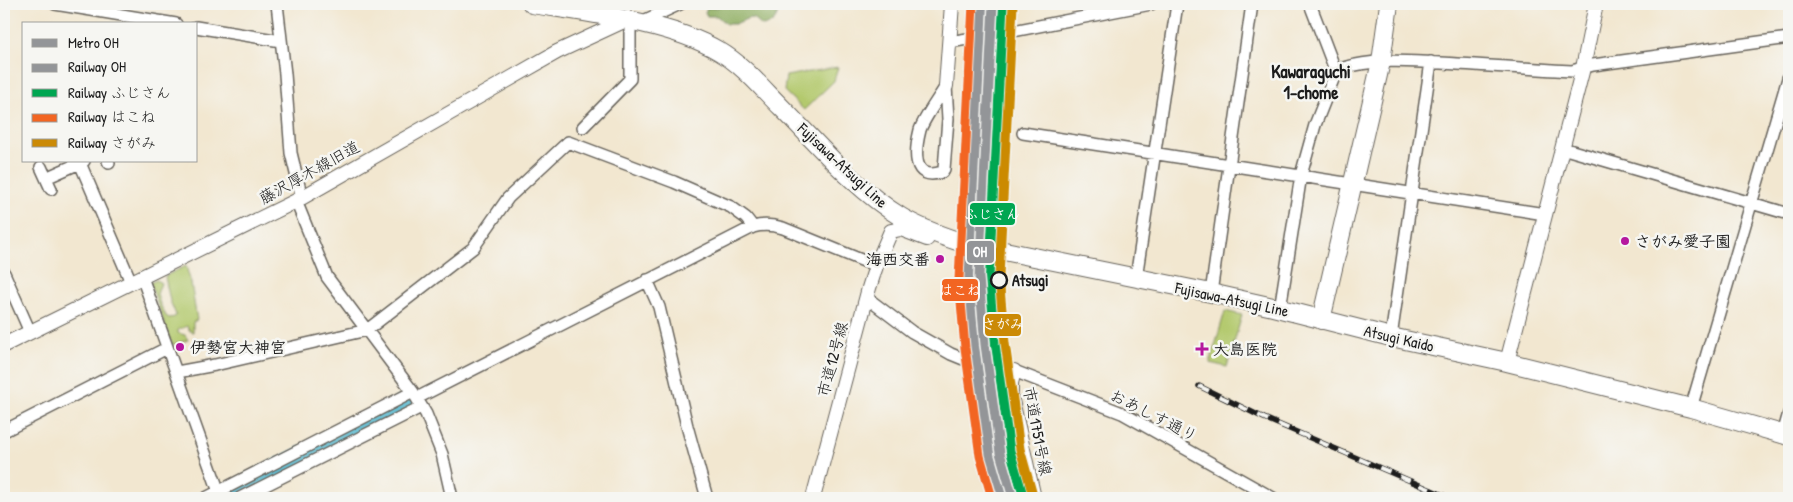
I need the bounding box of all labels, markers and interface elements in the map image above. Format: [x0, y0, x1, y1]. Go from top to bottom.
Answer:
legend [22, 22, 198, 162]
text: Metro OH [68, 32, 119, 53]
text: Railway OH [68, 56, 126, 77]
district label: Kawaraguchi 1-chome [1271, 59, 1351, 105]
text: Railway ふじさん [68, 82, 171, 103]
text: Railway はこね [68, 106, 156, 127]
street label: Fujisawa-Atsugi Line [792, 117, 893, 213]
text: Railway さがみ [68, 132, 156, 153]
street label: 藤沢厚木線旧道 [255, 135, 363, 209]
line badge: ふじさん [969, 202, 1016, 226]
text: ふじさん [964, 204, 1020, 223]
place label: さがみ愛子園 [1635, 230, 1731, 252]
marker: さがみ愛子園 [1619, 235, 1631, 247]
line badge: OH [966, 240, 995, 264]
text: OH [973, 242, 988, 261]
place label: 海西交番 [866, 248, 930, 270]
marker: 海西交番 [934, 253, 946, 265]
place label: Atsugi [1012, 269, 1049, 292]
marker: Atsugi [990, 271, 1008, 289]
street label: Fujisawa-Atsugi Line [1172, 276, 1291, 322]
line badge: はこね [941, 278, 979, 302]
text: はこね [939, 280, 981, 299]
line badge: さがみ [984, 313, 1022, 337]
text: さがみ [982, 314, 1024, 333]
street label: 市道12号線 [811, 319, 853, 399]
street label: Atsugi Kaido [1362, 319, 1437, 357]
place label: 伊勢宮大神宮 [190, 336, 286, 358]
place label: 大島医院 [1213, 338, 1277, 360]
marker: 伊勢宮大神宮 [174, 341, 186, 353]
marker: 大島医院 [1195, 342, 1209, 356]
street label: おあしす通り [1106, 383, 1202, 447]
street label: 市道1751号線 [1019, 385, 1057, 477]

